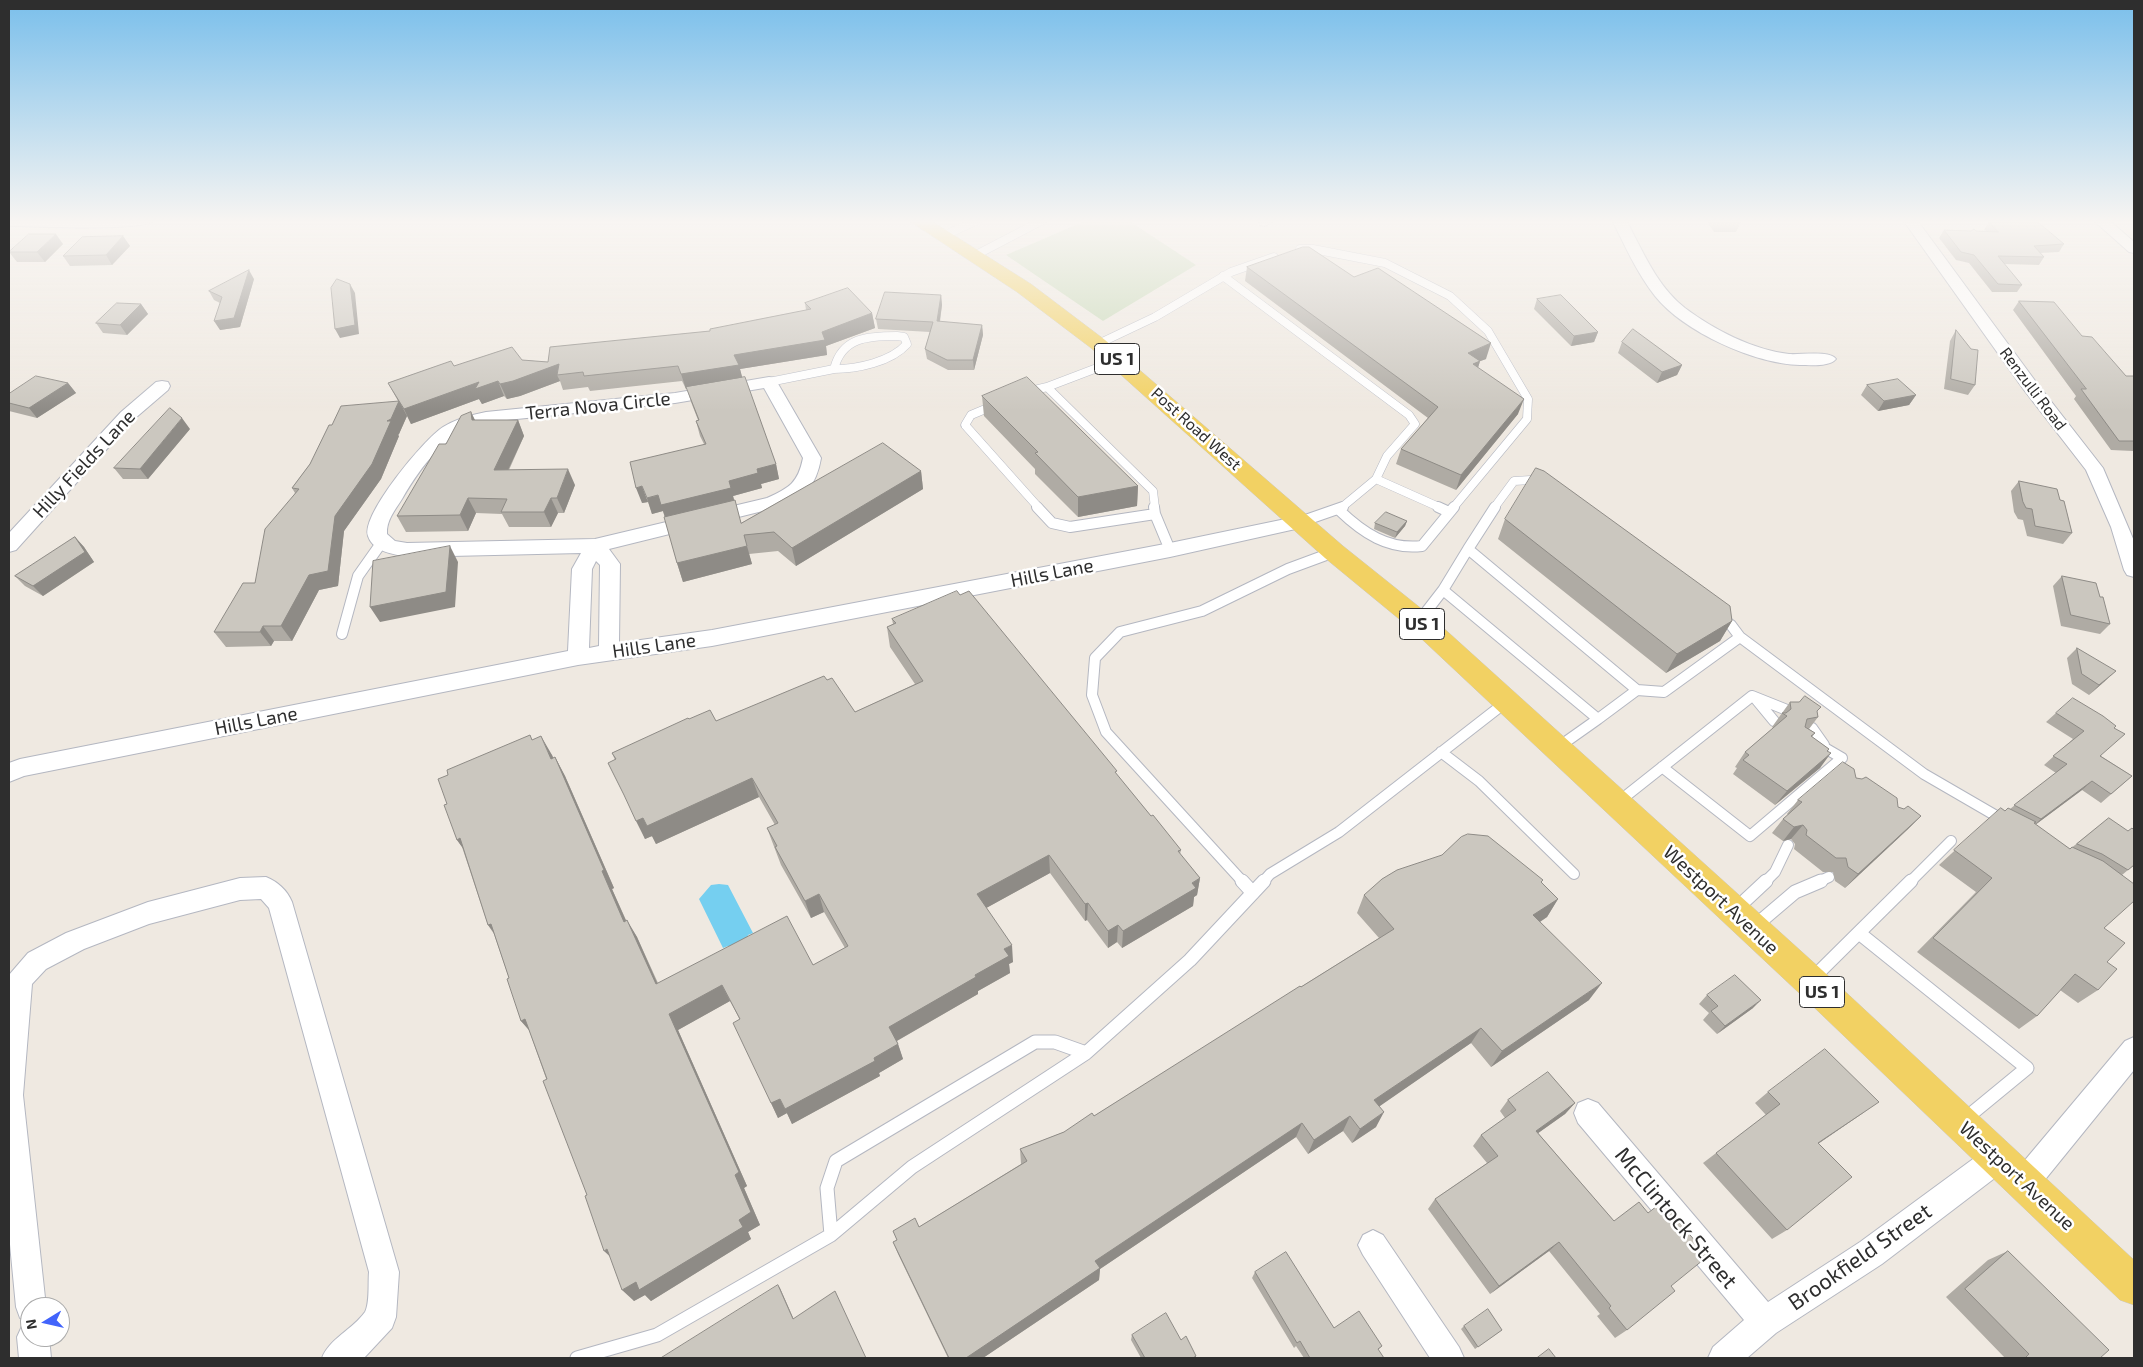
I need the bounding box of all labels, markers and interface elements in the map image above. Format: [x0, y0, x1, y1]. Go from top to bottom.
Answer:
road number: US 1 [1094, 344, 1140, 374]
street label: Renzulli Road [1996, 344, 2070, 434]
street label: Post Road West [1147, 384, 1245, 474]
street label: Terra Nova Circle [524, 387, 672, 425]
street label: Hilly Fields Lane [28, 405, 140, 523]
street label: Hills Lane [1009, 554, 1095, 592]
road number: US 1 [1400, 608, 1444, 640]
street label: Hills Lane [611, 629, 697, 663]
street label: Hills Lane [213, 702, 299, 740]
street label: Westport Avenue [1659, 841, 1783, 959]
road number: US 1 [1800, 976, 1844, 1008]
street label: Westport Avenue [1955, 1117, 2079, 1235]
street label: McClintock Street [1609, 1142, 1743, 1294]
street label: Brookfield Street [1783, 1198, 1937, 1316]
north arrow [20, 1297, 70, 1347]
text: N [21, 1318, 40, 1331]

